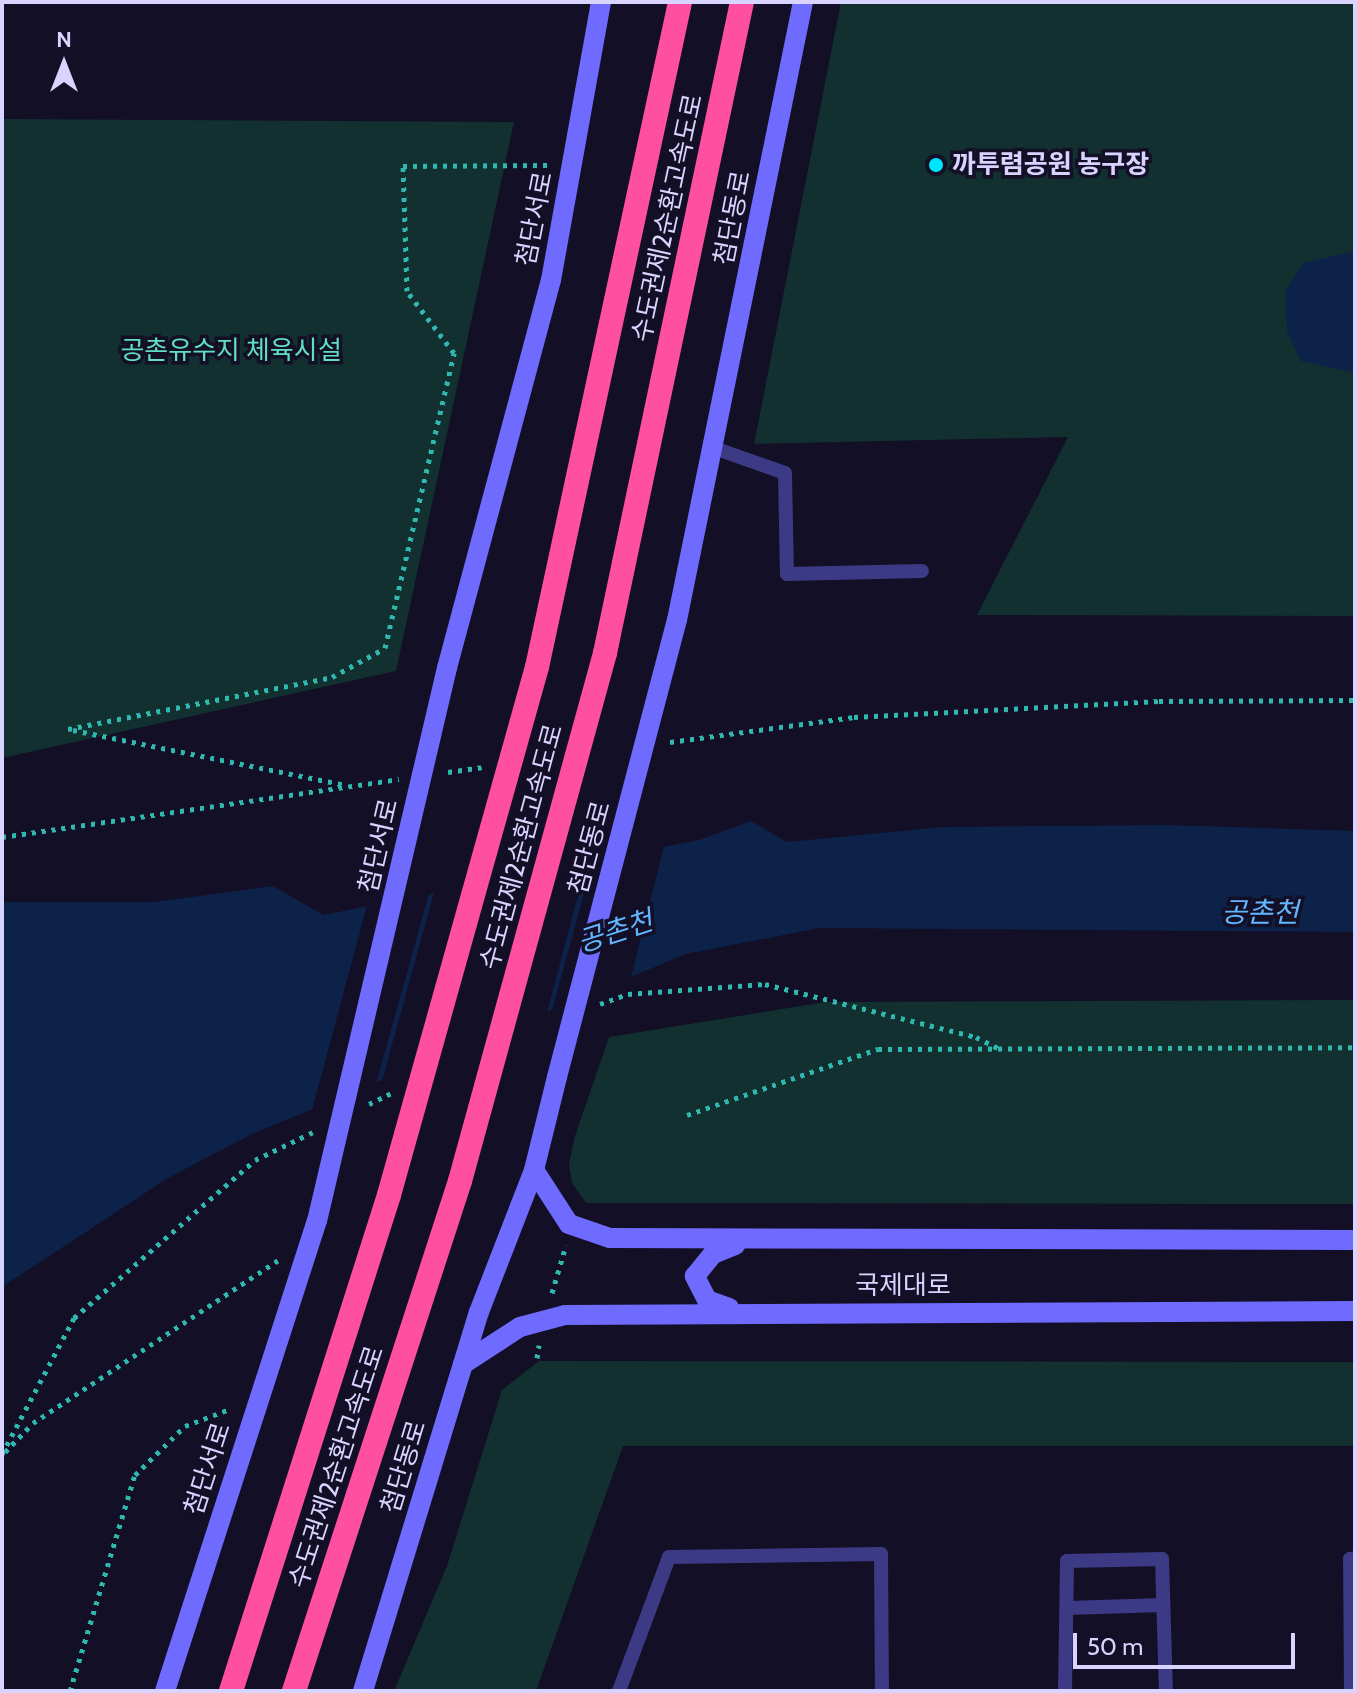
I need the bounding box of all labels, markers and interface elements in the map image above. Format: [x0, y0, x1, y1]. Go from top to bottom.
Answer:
north arrow [24, 24, 104, 104]
text: N [56, 26, 72, 53]
street label: 수도권제2순환고속도로 [626, 91, 710, 345]
place label: 까투렴공원 농구장 [952, 149, 1149, 181]
marker: 까투렴공원 농구장 [927, 156, 945, 174]
street label: 첨단동로 [709, 168, 757, 268]
street label: 첨단서로 [511, 169, 559, 269]
park label: 공촌유수지 체육시설 [120, 335, 342, 367]
street label: 수도권제2순환고속도로 [474, 721, 570, 973]
street label: 첨단서로 [353, 796, 405, 896]
street label: 첨단동로 [563, 798, 617, 898]
water label: 공촌천 [1221, 895, 1299, 929]
water label: 공촌천 [573, 903, 657, 959]
street label: 국제대로 [855, 1270, 951, 1302]
street label: 수도권제2순환고속도로 [283, 1342, 391, 1592]
street label: 첨단동로 [375, 1417, 433, 1517]
street label: 첨단서로 [178, 1419, 238, 1519]
scale bar [1077, 1617, 1299, 1667]
text: 50 m [1087, 1632, 1143, 1661]

